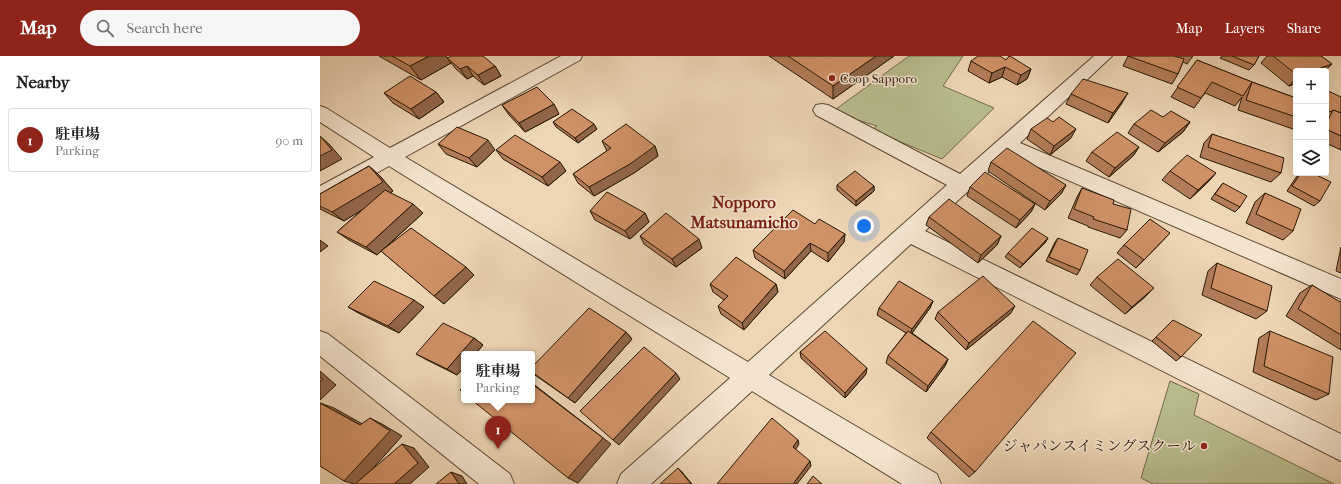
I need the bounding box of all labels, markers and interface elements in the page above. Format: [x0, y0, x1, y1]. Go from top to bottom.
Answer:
search box [80, 10, 360, 46]
text: Map [20, 17, 56, 39]
icon: search [94, 17, 116, 39]
text: Search here [126, 19, 203, 37]
text: Map [1176, 20, 1203, 37]
text: Layers [1225, 20, 1265, 37]
text: Share [1287, 20, 1321, 37]
map controls [1293, 68, 1329, 176]
button: + [1293, 68, 1329, 104]
place label: Coop Sapporo [840, 71, 918, 86]
text: Nearby [16, 72, 70, 92]
marker: Coop Sapporo [827, 73, 837, 83]
button: − [1293, 104, 1329, 140]
text: 駐車場 [55, 125, 100, 143]
text: 1 [28, 133, 32, 148]
text: 90 m [275, 133, 303, 148]
button: layers [1293, 140, 1329, 176]
text: Parking [55, 143, 99, 158]
district label: Nopporo Matsunamicho [689, 192, 798, 232]
your location [854, 216, 874, 236]
popup [461, 351, 535, 403]
text: 駐車場 [475, 362, 521, 380]
text: Parking [475, 380, 520, 395]
pin: 1 [485, 416, 511, 449]
place label: ジャパンスイミングスクール [1003, 437, 1196, 455]
marker: ジャパンスイミングスクール [1199, 441, 1209, 451]

